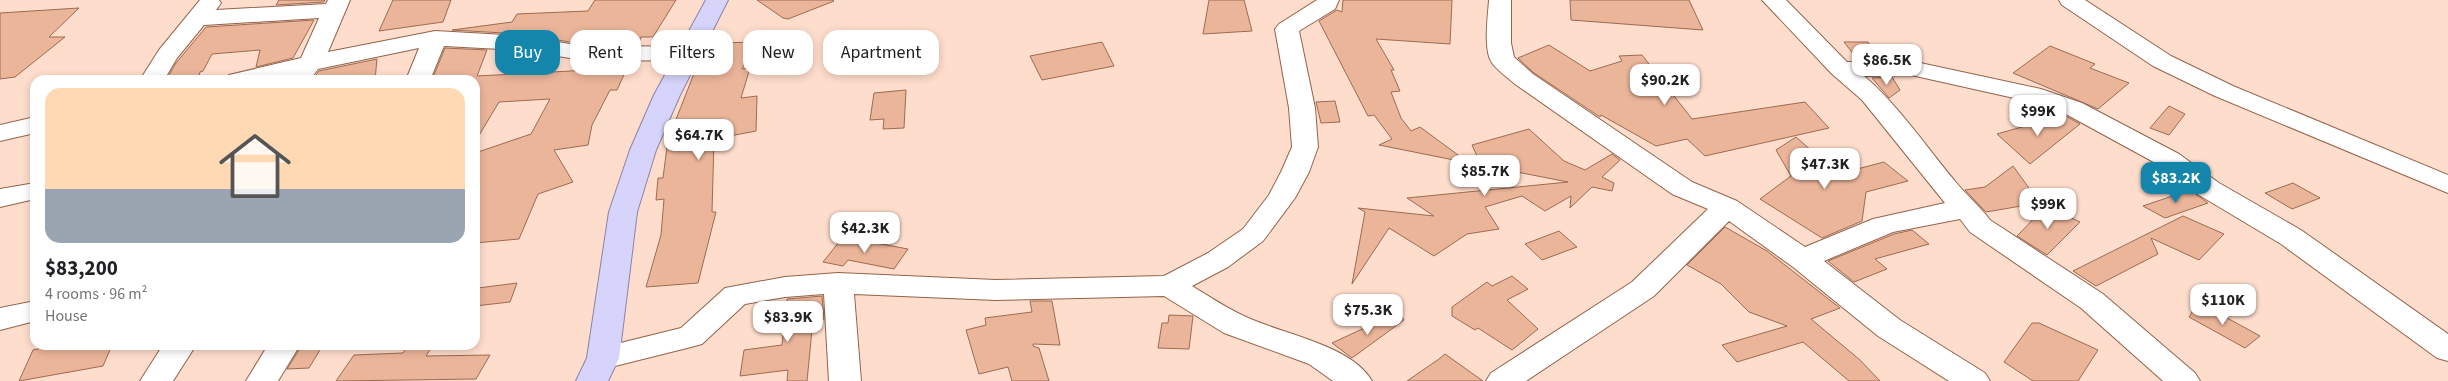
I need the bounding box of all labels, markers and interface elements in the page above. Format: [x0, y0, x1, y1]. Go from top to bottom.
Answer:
chip: Buy [495, 30, 560, 75]
chip: Rent [570, 30, 641, 75]
chip: Filters [651, 30, 733, 75]
chip: New [743, 30, 813, 75]
chip: Apartment [823, 30, 939, 75]
pin: $86.5K [1846, 44, 1928, 86]
text: $86.5K [1863, 49, 1911, 71]
pin: $90.2K [1624, 64, 1706, 106]
text: $90.2K [1641, 69, 1689, 91]
pin: $99K [2008, 94, 2068, 137]
text: $99K [2020, 100, 2056, 122]
pin: $64.7K [658, 119, 740, 161]
icon: home [210, 121, 300, 211]
text: $64.7K [675, 124, 723, 146]
pin: $47.3K [1784, 148, 1866, 190]
text: $47.3K [1801, 153, 1849, 175]
pin: $85.7K [1444, 154, 1526, 197]
text: $85.7K [1461, 160, 1509, 182]
pin: $83.2K [2135, 162, 2217, 204]
text: $83.2K [2152, 167, 2200, 189]
pin: $99K [2018, 188, 2078, 230]
text: $99K [2030, 193, 2066, 215]
pin: $42.3K [824, 212, 906, 254]
text: $42.3K [841, 217, 889, 239]
text: $83,200 [45, 253, 118, 283]
text: 4 rooms · 96 m² [45, 283, 147, 305]
pin: $110K [2188, 284, 2258, 326]
text: $110K [2201, 289, 2245, 311]
pin: $75.3K [1327, 294, 1409, 336]
text: $75.3K [1344, 299, 1392, 321]
pin: $83.9K [747, 300, 829, 343]
text: House [45, 305, 87, 327]
text: $83.9K [764, 306, 812, 328]

